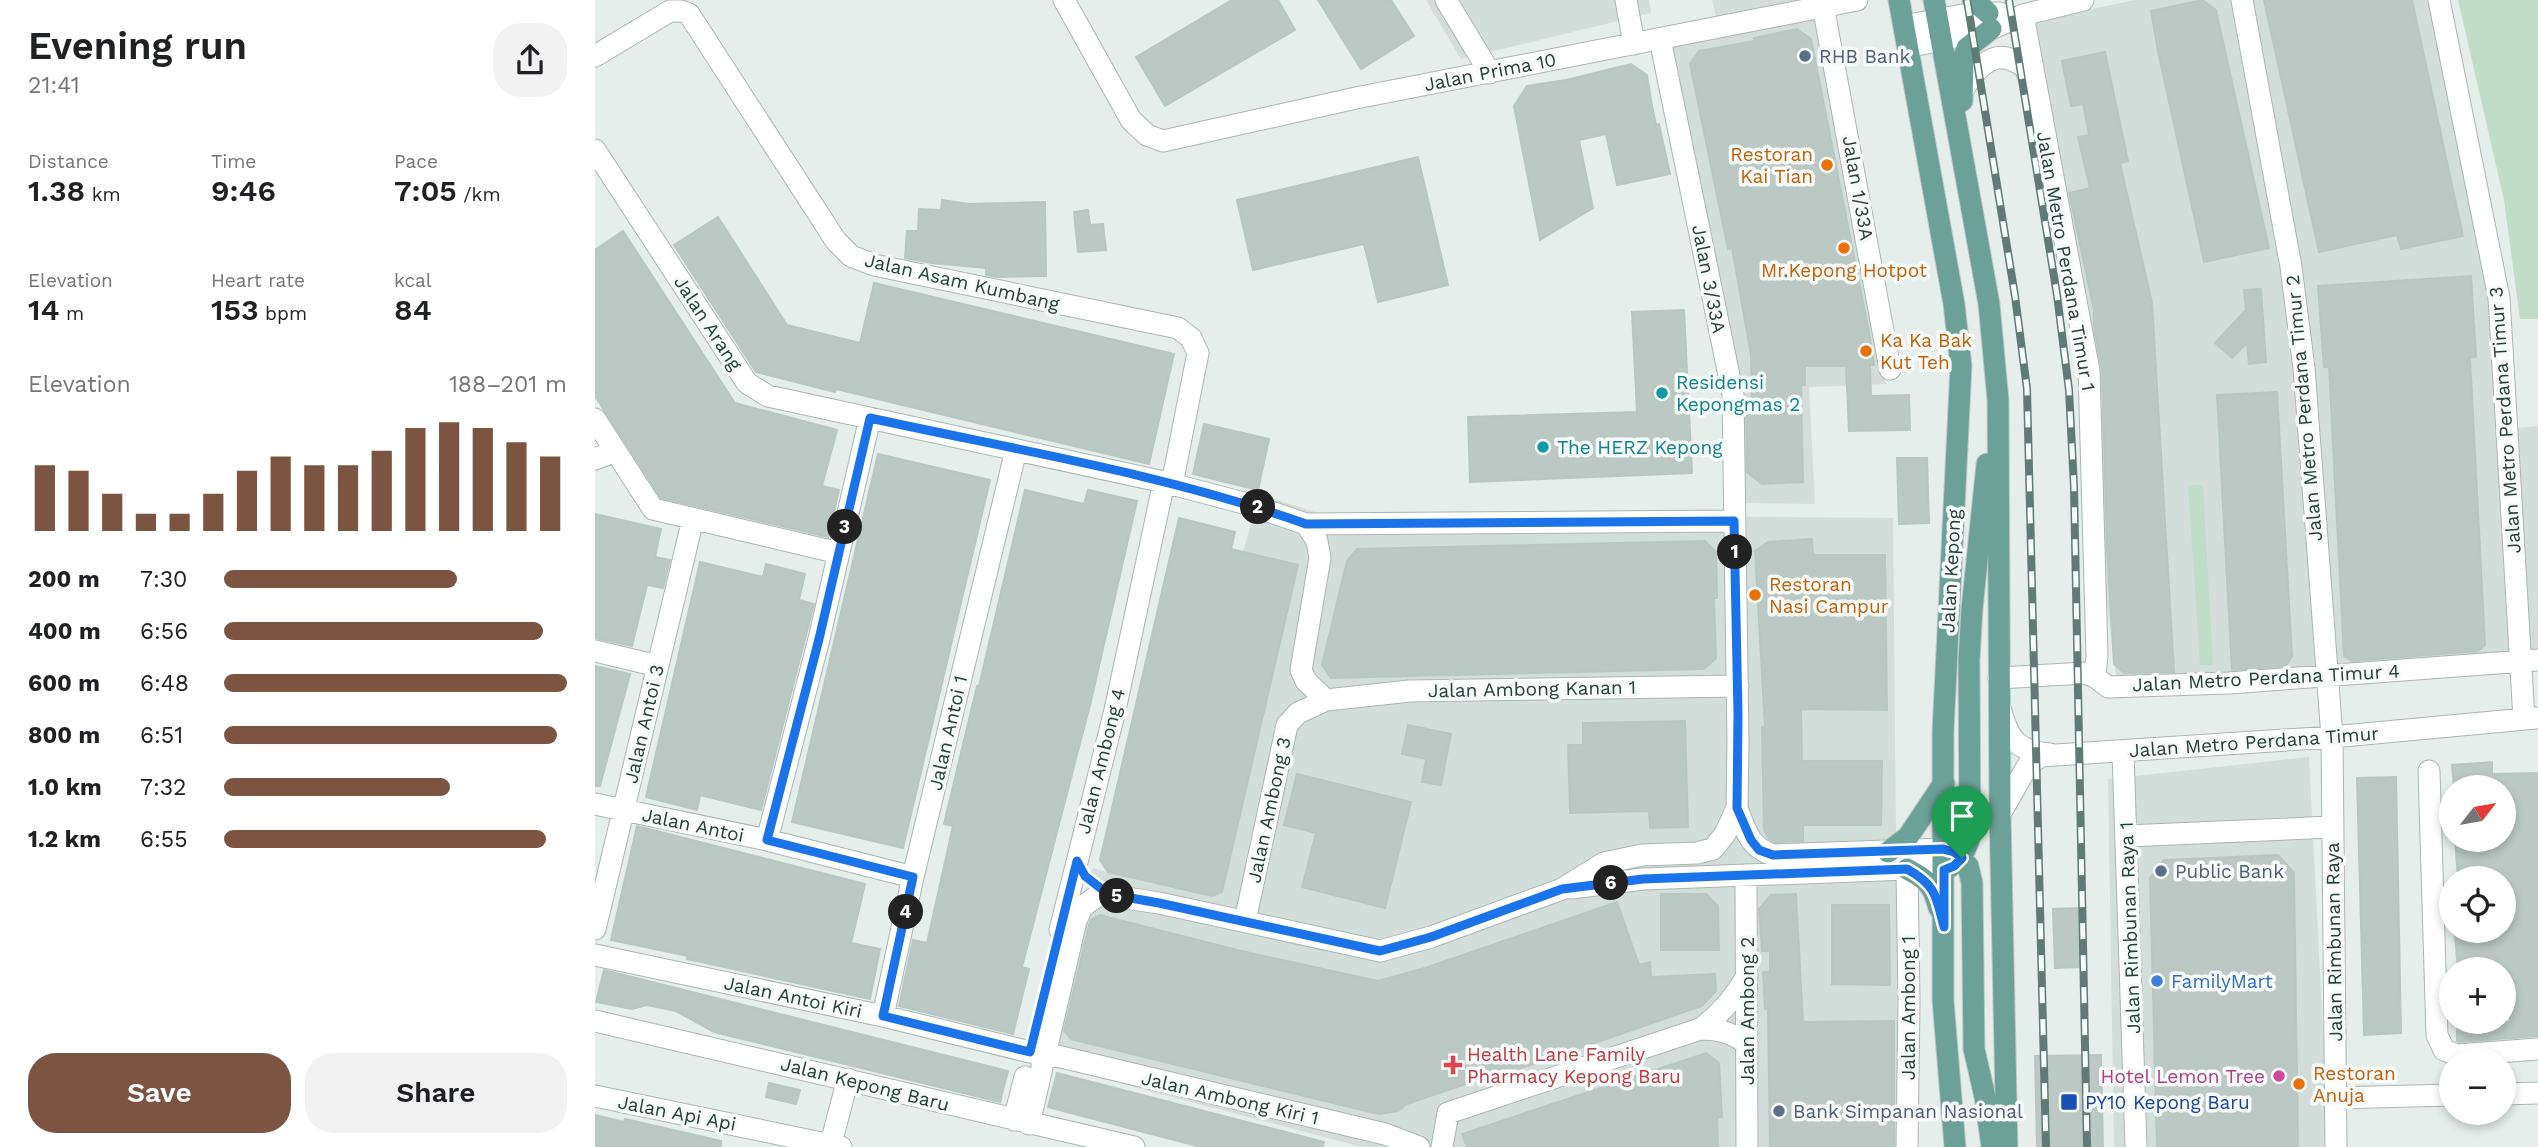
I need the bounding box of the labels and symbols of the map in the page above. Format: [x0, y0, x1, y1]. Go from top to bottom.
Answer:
place label: RHB Bank [1819, 45, 1910, 68]
street label: Jalan Prima 10 [1422, 48, 1558, 96]
marker: RHB Bank [1797, 48, 1813, 64]
street label: Jalan Metro Perdana Timur 1 [2032, 129, 2100, 393]
street label: Jalan 1/33A [1837, 134, 1879, 243]
place label: Restoran Kai Tian [1730, 143, 1813, 188]
marker: Restoran Kai Tian [1819, 157, 1835, 173]
street label: Jalan 3/33A [1687, 223, 1731, 336]
marker: Mr.Kepong Hotpot [1836, 240, 1852, 256]
street label: Jalan Asam Kumbang [862, 248, 1063, 316]
place label: Mr.Kepong Hotpot [1761, 259, 1927, 282]
street label: Jalan Arang [669, 272, 748, 375]
street label: Jalan Metro Perdana Timur 2 [2281, 274, 2327, 542]
street label: Jalan Metro Perdana Timur 3 [2484, 286, 2526, 554]
place label: Ka Ka Bak Kut Teh [1880, 329, 1972, 374]
marker: Ka Ka Bak Kut Teh [1858, 343, 1874, 359]
place label: Residensi Kepongmas 2 [1676, 371, 1800, 416]
marker: Residensi Kepongmas 2 [1654, 385, 1670, 401]
place label: The HERZ Kepong [1557, 436, 1723, 459]
marker: The HERZ Kepong [1535, 439, 1551, 455]
pin: 2 [1241, 490, 1275, 524]
street label: Jalan Kepong [1936, 508, 1966, 633]
pin: 3 [827, 510, 863, 544]
pin: 1 [1717, 534, 1753, 570]
place label: Restoran Nasi Campur [1769, 573, 1889, 618]
marker: Restoran Nasi Campur [1747, 587, 1763, 603]
street label: Jalan Metro Perdana Timur 4 [2132, 660, 2400, 696]
street label: Jalan Antoi 3 [619, 662, 669, 786]
street label: Jalan Antoi 1 [924, 673, 972, 793]
street label: Jalan Ambong Kanan 1 [1428, 676, 1636, 702]
street label: Jalan Ambong 4 [1072, 686, 1130, 836]
street label: Jalan Metro Perdana Timur [2128, 722, 2380, 762]
street label: Jalan Ambong 3 [1242, 735, 1296, 885]
north arrow [2439, 775, 2517, 852]
pin [1932, 786, 1992, 858]
street label: Jalan Antoi [640, 803, 746, 847]
street label: Jalan Rimbunan Raya 1 [2115, 822, 2145, 1034]
street label: Jalan Rimbunan Raya [2321, 842, 2347, 1042]
place label: Public Bank [2175, 860, 2284, 883]
marker: Public Bank [2153, 863, 2169, 879]
pin: 6 [1593, 866, 1629, 900]
pin: 5 [1099, 878, 1135, 914]
pin: 4 [889, 894, 923, 930]
street label: Jalan Ambong 1 [1897, 936, 1920, 1080]
street label: Jalan Ambong 2 [1736, 937, 1759, 1085]
place label: FamilyMart [2171, 970, 2273, 993]
street label: Jalan Antoi Kiri [722, 971, 864, 1023]
marker: FamilyMart [2149, 973, 2165, 989]
place label: Health Lane Family Pharmacy Kepong Baru [1467, 1043, 1681, 1088]
street label: Jalan Kepong Baru [778, 1052, 952, 1116]
marker: Health Lane Family Pharmacy Kepong Baru [1445, 1057, 1461, 1073]
place label: Restoran Anuja [2313, 1062, 2396, 1107]
place label: Hotel Lemon Tree [2101, 1065, 2265, 1088]
street label: Jalan Ambong Kiri 1 [1139, 1066, 1321, 1130]
marker: Hotel Lemon Tree [2271, 1068, 2287, 1084]
marker: Restoran Anuja [2291, 1076, 2307, 1092]
street label: Jalan Api Api [616, 1090, 738, 1136]
place label: PY10 Kepong Baru [2085, 1091, 2250, 1114]
marker: PY10 Kepong Baru [2059, 1092, 2079, 1112]
place label: Bank Simpanan Nasional [1793, 1100, 2023, 1123]
marker: Bank Simpanan Nasional [1771, 1103, 1787, 1119]

